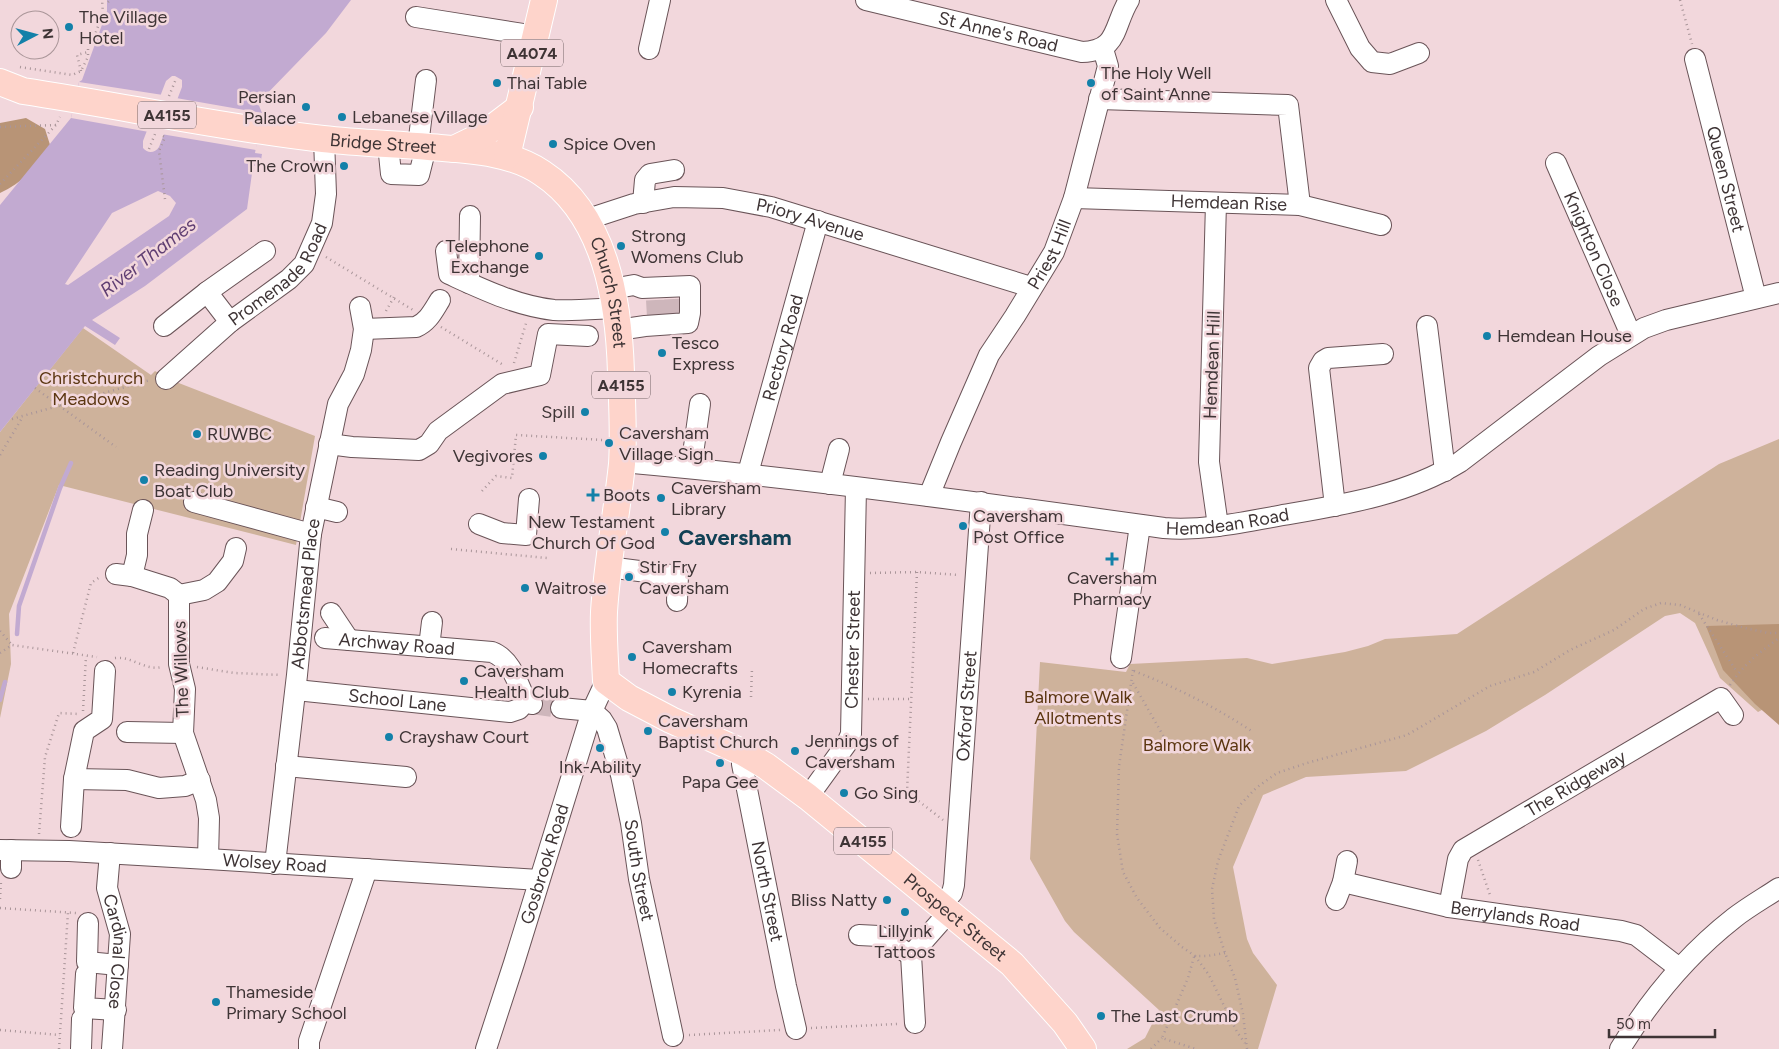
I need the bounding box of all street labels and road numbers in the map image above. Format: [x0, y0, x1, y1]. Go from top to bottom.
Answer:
street label: St Anne's Road [936, 7, 1060, 57]
road number: A4074 [501, 40, 563, 66]
road number: A4155 [138, 102, 196, 128]
street label: Queen Street [1702, 124, 1750, 235]
street label: Bridge Street [329, 129, 438, 159]
street label: Knighton Close [1559, 188, 1628, 310]
street label: Hemdean Rise [1170, 190, 1288, 216]
street label: Priory Avenue [754, 193, 867, 246]
street label: Priest Hill [1023, 216, 1076, 294]
street label: Promenade Road [224, 219, 332, 331]
street label: Church Street [585, 233, 631, 349]
street label: Rectory Road [758, 292, 808, 403]
street label: Hemdean Hill [1199, 310, 1225, 420]
road number: A4155 [592, 372, 650, 398]
street label: Hemdean Road [1165, 503, 1291, 540]
street label: Abbotsmead Place [287, 516, 325, 670]
street label: Chester Street [841, 590, 865, 709]
street label: The Willows [168, 620, 194, 718]
street label: Archway Road [338, 628, 456, 660]
street label: Oxford Street [952, 650, 982, 762]
street label: School Lane [347, 684, 448, 716]
street label: The Ridgeway [1522, 745, 1630, 822]
street label: Gosbrook Road [516, 801, 574, 927]
street label: South Street [620, 818, 659, 924]
road number: A4155 [834, 828, 892, 854]
street label: North Street [747, 839, 788, 944]
street label: Wolsey Road [222, 849, 327, 878]
street label: Prospect Street [899, 869, 1011, 966]
street label: Cardinal Close [98, 891, 131, 1010]
street label: Berrylands Road [1449, 896, 1581, 936]

